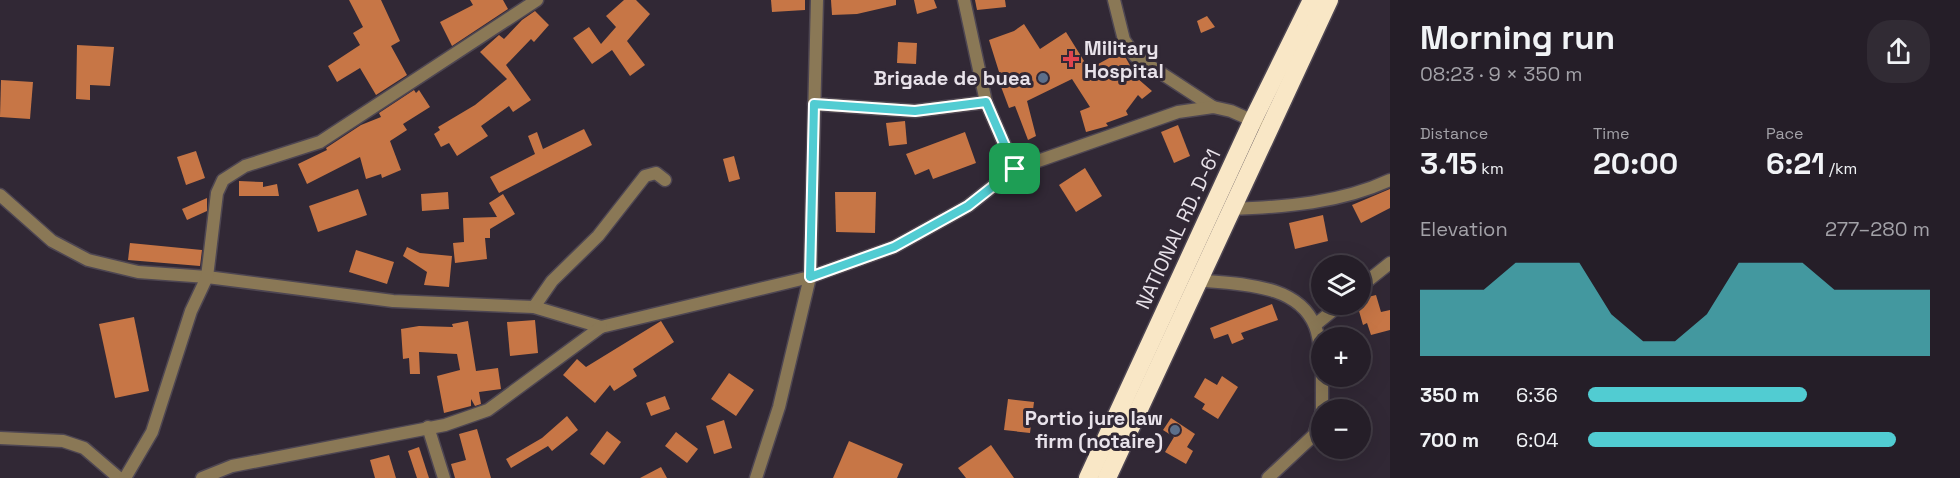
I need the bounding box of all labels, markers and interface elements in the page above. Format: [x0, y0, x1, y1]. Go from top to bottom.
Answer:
text: Morning run [1420, 17, 1615, 59]
button: share [1867, 20, 1930, 83]
place label: Military Hospital [1084, 35, 1164, 84]
marker: Military Hospital [1062, 50, 1080, 68]
text: 08:23 · 9 × 350 m [1420, 61, 1583, 87]
place label: Brigade de buea [873, 65, 1031, 91]
marker: Brigade de buea [1036, 71, 1050, 85]
text: Distance [1420, 123, 1488, 144]
text: Time [1593, 123, 1629, 144]
text: Pace [1766, 123, 1803, 144]
pin [989, 143, 1040, 194]
text: 3.15 [1420, 144, 1477, 183]
text: 20:00 [1593, 144, 1678, 183]
text: 6:21 [1766, 144, 1825, 183]
street label: NATIONAL RD. D-61 [1130, 145, 1226, 313]
icon: arrive [998, 152, 1031, 185]
text: km [1477, 158, 1504, 179]
text: /km [1825, 158, 1857, 179]
text: Elevation [1420, 216, 1508, 242]
text: 277–280 m [1825, 216, 1930, 242]
map controls [1311, 255, 1371, 459]
button: layers [1311, 255, 1371, 315]
button: + [1311, 327, 1371, 387]
text: 350 m [1420, 382, 1479, 408]
text: 6:36 [1516, 382, 1558, 408]
button: − [1311, 399, 1371, 459]
place label: Portio jure law firm (notaire) [1025, 405, 1163, 454]
marker: Portio jure law firm (notaire) [1168, 423, 1182, 437]
text: 700 m [1420, 427, 1479, 453]
text: 6:04 [1516, 427, 1559, 453]

